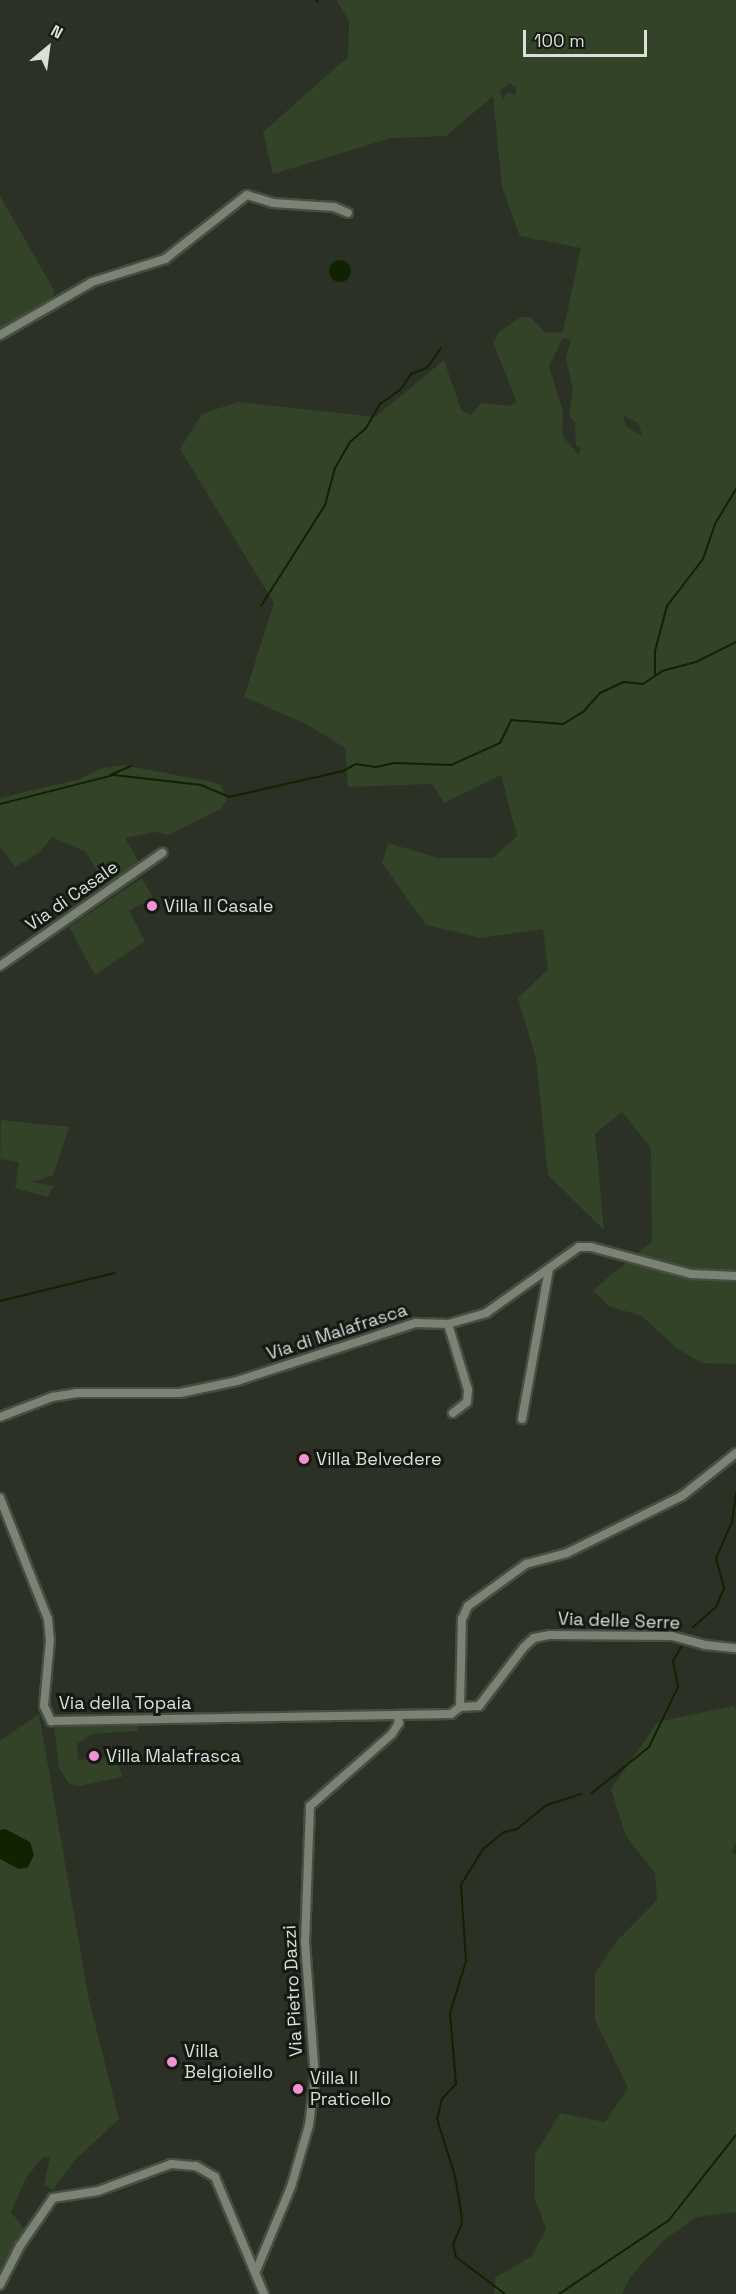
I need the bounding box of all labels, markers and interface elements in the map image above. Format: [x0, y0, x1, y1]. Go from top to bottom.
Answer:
north arrow [18, 18, 78, 78]
scale bar [526, 18, 650, 56]
text: N [47, 20, 67, 44]
text: 100 m [534, 29, 585, 52]
street label: Via di Casale [22, 856, 122, 936]
place label: Villa Il Casale [164, 895, 273, 917]
marker: Villa Il Casale [145, 899, 159, 913]
street label: Via di Malafrasca [264, 1299, 410, 1365]
place label: Villa Belvedere [316, 1448, 442, 1470]
marker: Villa Belvedere [297, 1452, 311, 1466]
street label: Via delle Serre [557, 1608, 681, 1634]
street label: Via della Topaia [58, 1692, 192, 1714]
place label: Villa Malafrasca [106, 1745, 241, 1767]
marker: Villa Malafrasca [87, 1749, 101, 1763]
street label: Via Pietro Dazzi [279, 1925, 307, 2057]
place label: Villa Belgioiello [184, 2041, 273, 2084]
marker: Villa Belgioiello [165, 2055, 179, 2069]
place label: Villa Il Praticello [310, 2068, 391, 2110]
marker: Villa Il Praticello [291, 2082, 305, 2096]

